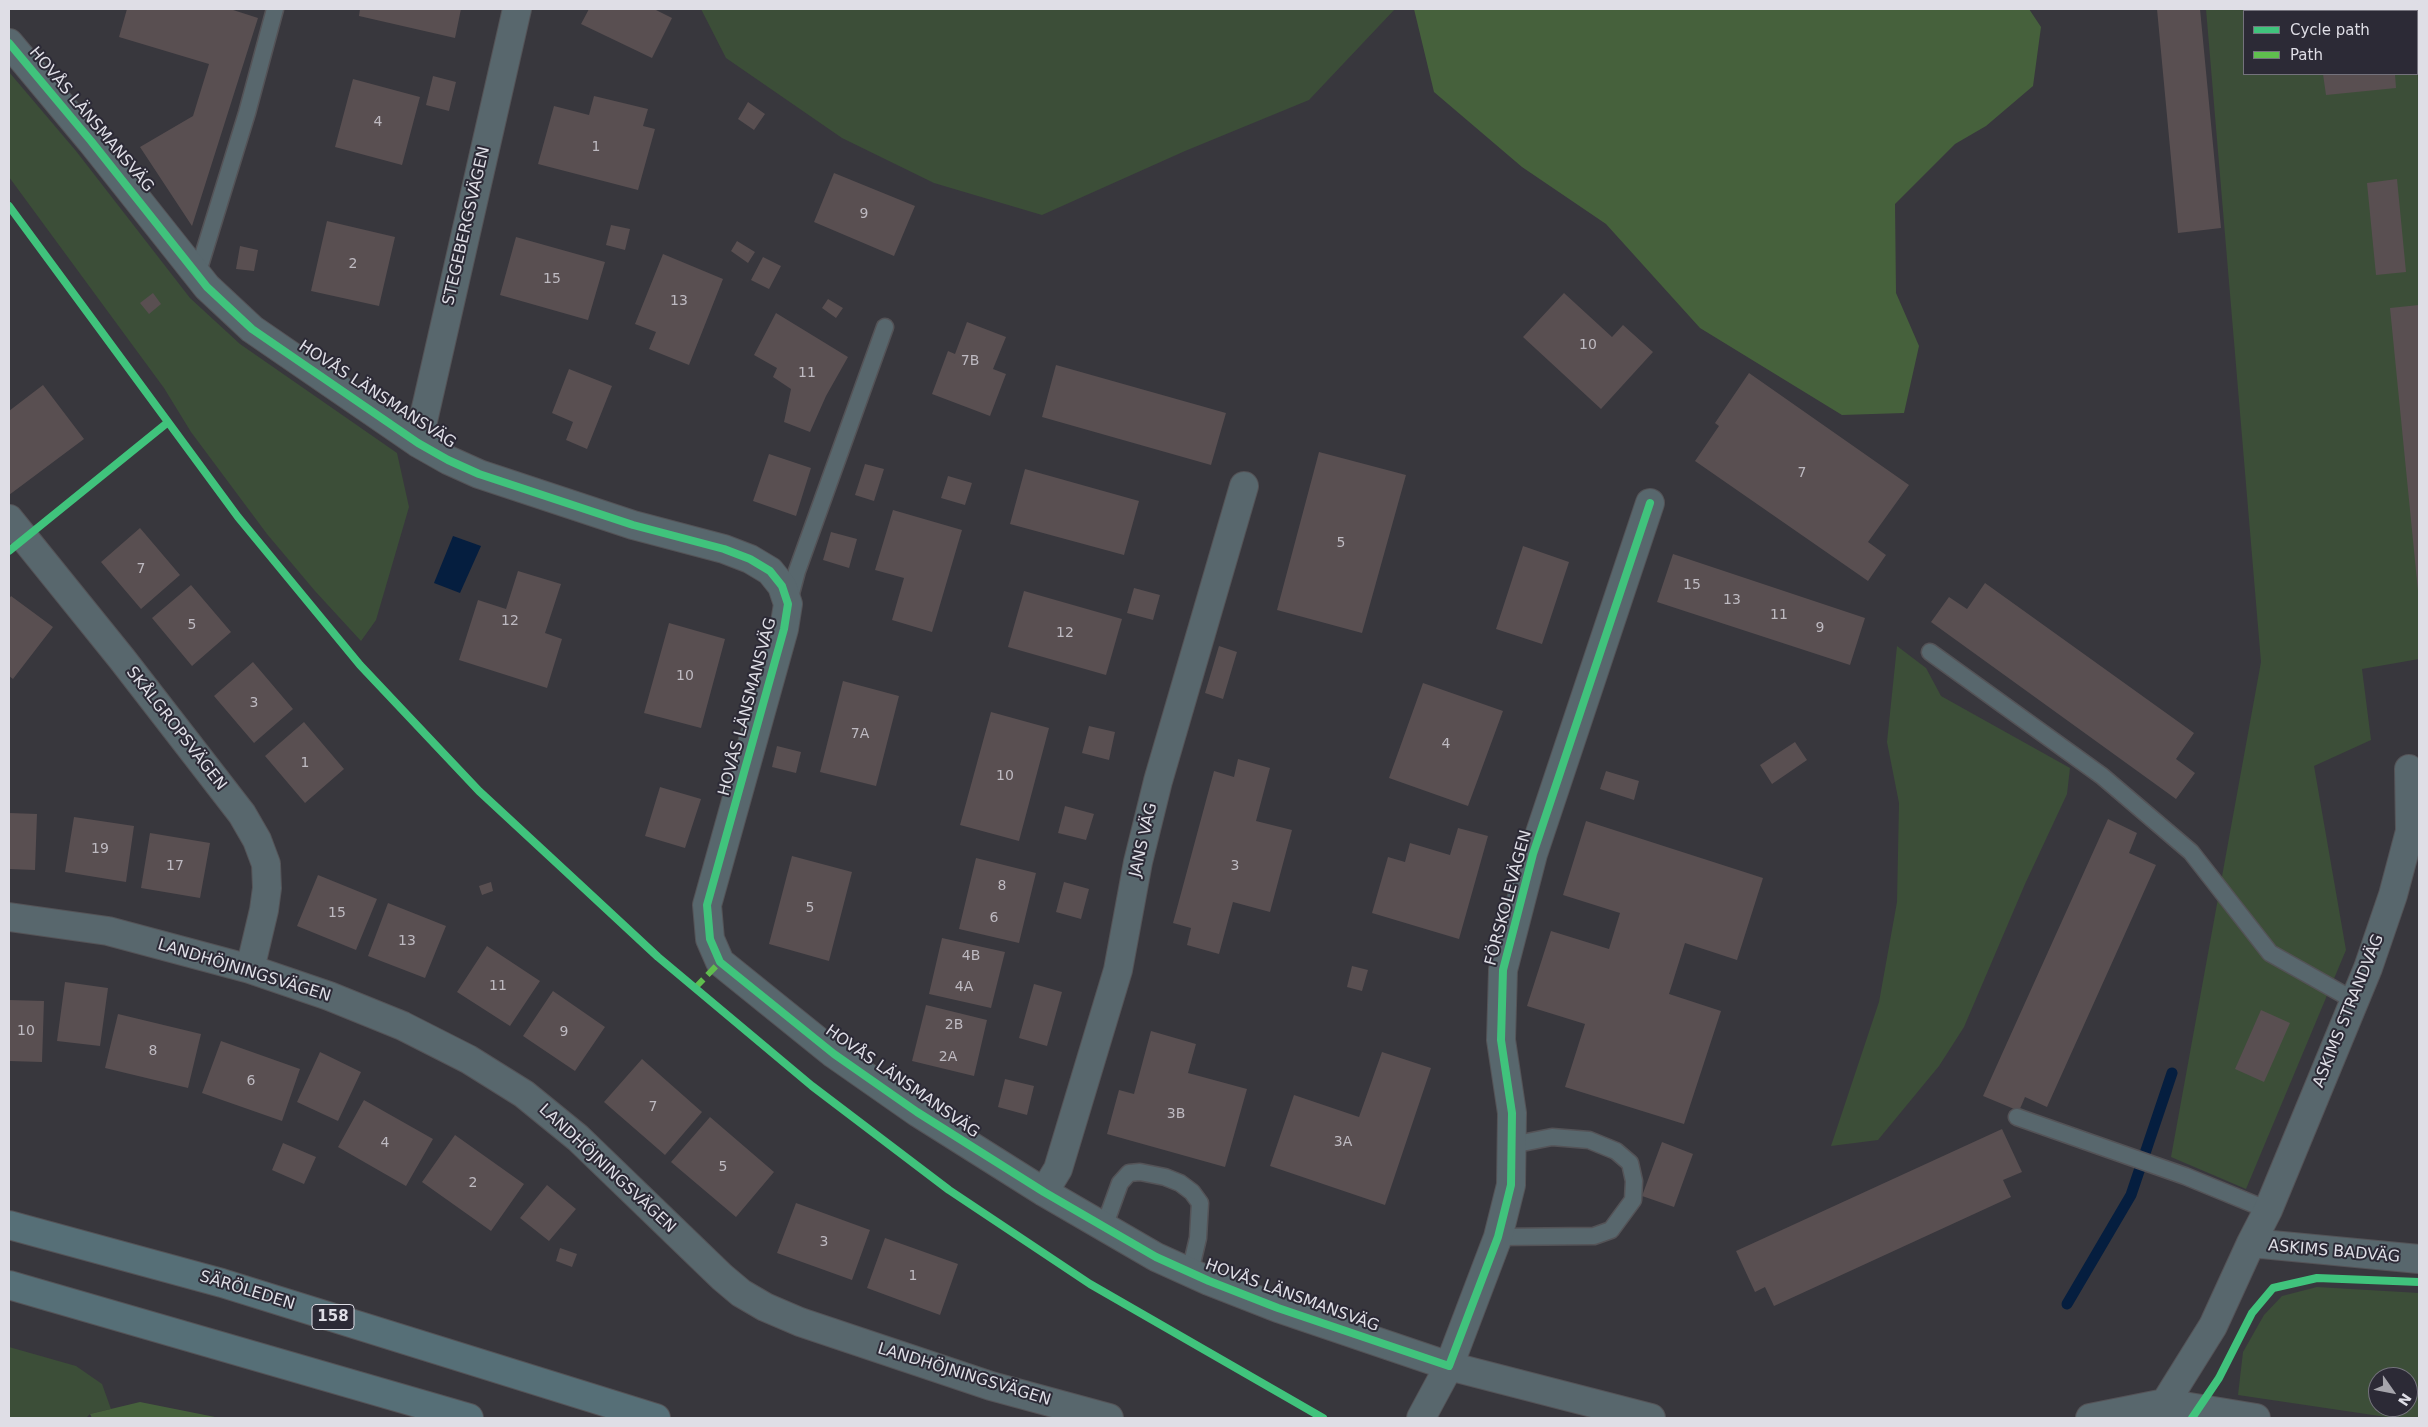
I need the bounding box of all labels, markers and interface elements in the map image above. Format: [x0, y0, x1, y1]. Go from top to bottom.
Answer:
legend [2243, 10, 2418, 75]
text: Cycle path [2290, 21, 2370, 39]
street label: HOVÅS LÄNSMANSVÄG [25, 43, 157, 197]
text: Path [2290, 46, 2323, 64]
house number: 4 [374, 114, 382, 130]
house number: 1 [592, 139, 600, 155]
street label: STEGEBERGSVÄGEN [439, 145, 495, 307]
house number: 9 [860, 206, 868, 222]
house number: 2 [349, 256, 357, 272]
house number: 15 [543, 271, 561, 287]
house number: 13 [670, 293, 688, 309]
street label: HOVÅS LÄNSMANSVÄG [295, 337, 459, 453]
house number: 10 [1579, 337, 1597, 353]
house number: 7B [961, 353, 979, 369]
house number: 11 [798, 365, 816, 381]
house number: 7 [1798, 465, 1806, 481]
house number: 5 [1337, 535, 1345, 551]
house number: 7 [137, 561, 145, 577]
house number: 15 [1683, 577, 1701, 593]
house number: 13 [1723, 592, 1741, 608]
house number: 11 [1770, 607, 1788, 623]
house number: 12 [501, 613, 519, 629]
street label: HOVÅS LÄNSMANSVÄG [715, 616, 781, 798]
house number: 5 [188, 617, 196, 633]
house number: 9 [1816, 620, 1824, 636]
house number: 12 [1056, 625, 1074, 641]
street label: SKÅLGROPSVÄGEN [122, 663, 230, 795]
house number: 10 [676, 668, 694, 684]
house number: 3 [250, 695, 258, 711]
house number: 7A [851, 726, 869, 742]
house number: 4 [1442, 736, 1450, 752]
house number: 1 [301, 755, 309, 771]
house number: 10 [996, 768, 1014, 784]
street label: JANS VÄG [1126, 801, 1162, 879]
street label: FÖRSKOLEVÄGEN [1482, 828, 1536, 968]
house number: 19 [91, 841, 109, 857]
house number: 17 [166, 858, 184, 874]
house number: 3 [1231, 858, 1239, 874]
house number: 8 [998, 878, 1006, 894]
house number: 5 [806, 900, 814, 916]
house number: 15 [328, 905, 346, 921]
house number: 6 [990, 910, 998, 926]
street label: ASKIMS STRANDVÄG [2309, 932, 2389, 1090]
house number: 13 [398, 933, 416, 949]
street label: LANDHÖJNINGSVÄGEN [155, 935, 333, 1007]
house number: 4B [962, 948, 980, 964]
house number: 11 [489, 978, 507, 994]
house number: 4A [955, 979, 973, 995]
house number: 2B [945, 1017, 963, 1033]
street label: HOVÅS LÄNSMANSVÄG [821, 1021, 983, 1143]
house number: 10 [17, 1023, 35, 1039]
house number: 9 [560, 1024, 568, 1040]
house number: 8 [149, 1043, 157, 1059]
house number: 2A [939, 1049, 957, 1065]
house number: 6 [247, 1073, 255, 1089]
house number: 7 [649, 1099, 657, 1115]
street label: LANDHÖJNINGSVÄGEN [535, 1101, 679, 1237]
house number: 3B [1167, 1106, 1185, 1122]
house number: 3A [1334, 1134, 1352, 1150]
house number: 4 [381, 1135, 389, 1151]
house number: 5 [719, 1159, 727, 1175]
house number: 2 [469, 1175, 477, 1191]
house number: 3 [820, 1234, 828, 1250]
street label: ASKIMS BADVÄG [2267, 1237, 2401, 1267]
street label: HOVÅS LÄNSMANSVÄG [1202, 1256, 1382, 1336]
street label: SÄRÖLEDEN [197, 1267, 297, 1315]
house number: 1 [909, 1268, 917, 1284]
road number: 158 [312, 1304, 354, 1330]
street label: LANDHÖJNINGSVÄGEN [875, 1339, 1053, 1411]
north arrow [2368, 1367, 2418, 1417]
text: N [2395, 1390, 2415, 1409]

